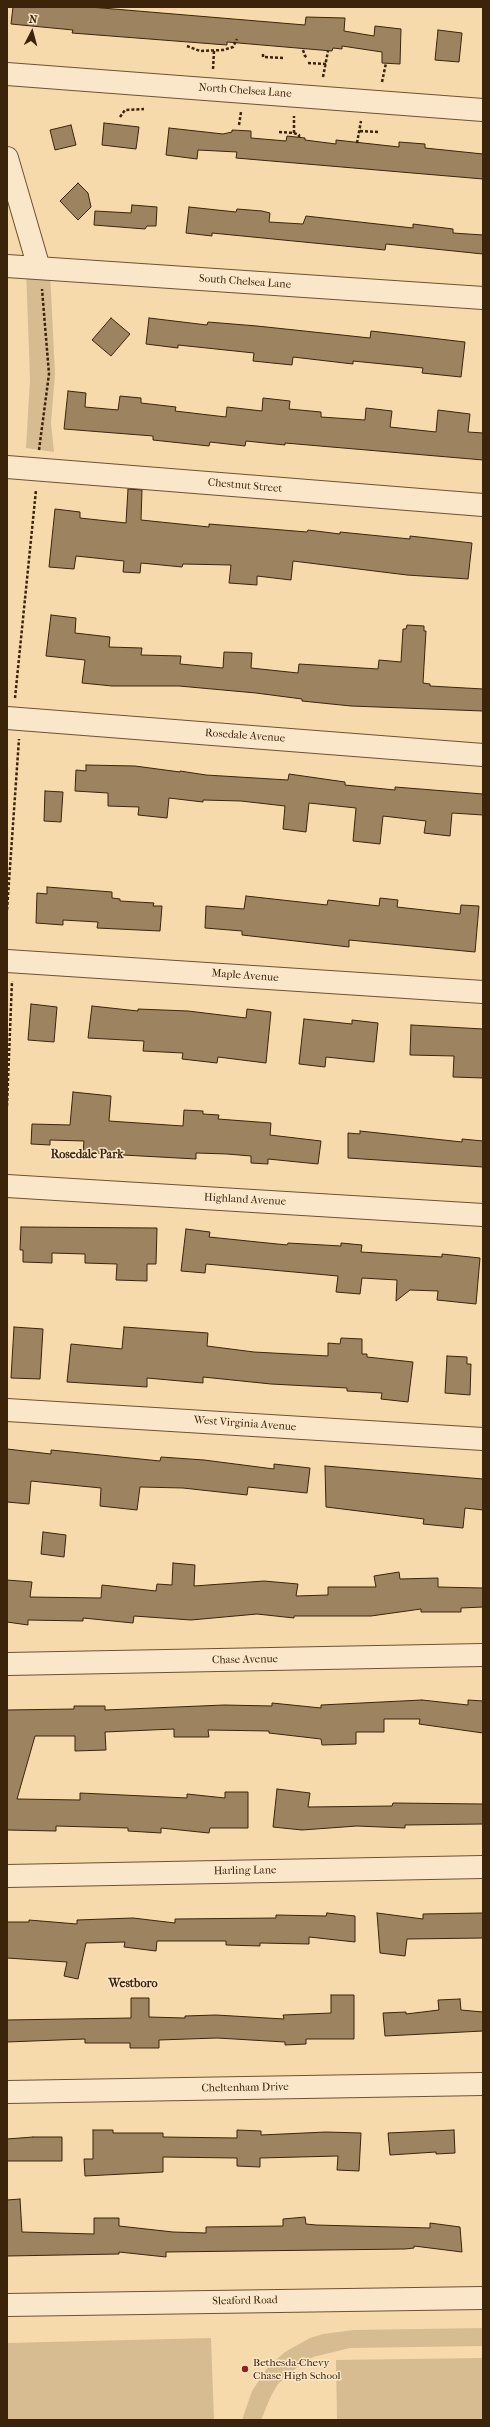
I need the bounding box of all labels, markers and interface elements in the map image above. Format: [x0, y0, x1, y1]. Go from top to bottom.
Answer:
north arrow [12, 12, 52, 52]
text: N [28, 13, 38, 26]
street label: North Chelsea Lane [198, 81, 292, 101]
street label: South Chelsea Lane [199, 272, 291, 292]
street label: Chestnut Street [207, 476, 283, 496]
street label: Rosedale Avenue [205, 727, 285, 745]
street label: Maple Avenue [211, 967, 279, 985]
district label: Rosedale Park [51, 1148, 123, 1162]
street label: Highland Avenue [204, 1191, 286, 1209]
street label: West Virginia Avenue [193, 1414, 297, 1434]
street label: Chase Avenue [212, 1653, 278, 1667]
street label: Harling Lane [213, 1864, 277, 1878]
district label: Westboro [108, 1977, 158, 1991]
street label: Cheltenham Drive [201, 2081, 289, 2095]
street label: Sleaford Road [212, 2294, 278, 2308]
place label: Bethesda-Chevy Chase High School [253, 2356, 341, 2382]
marker: Bethesda-Chevy Chase High School [240, 2364, 250, 2374]

